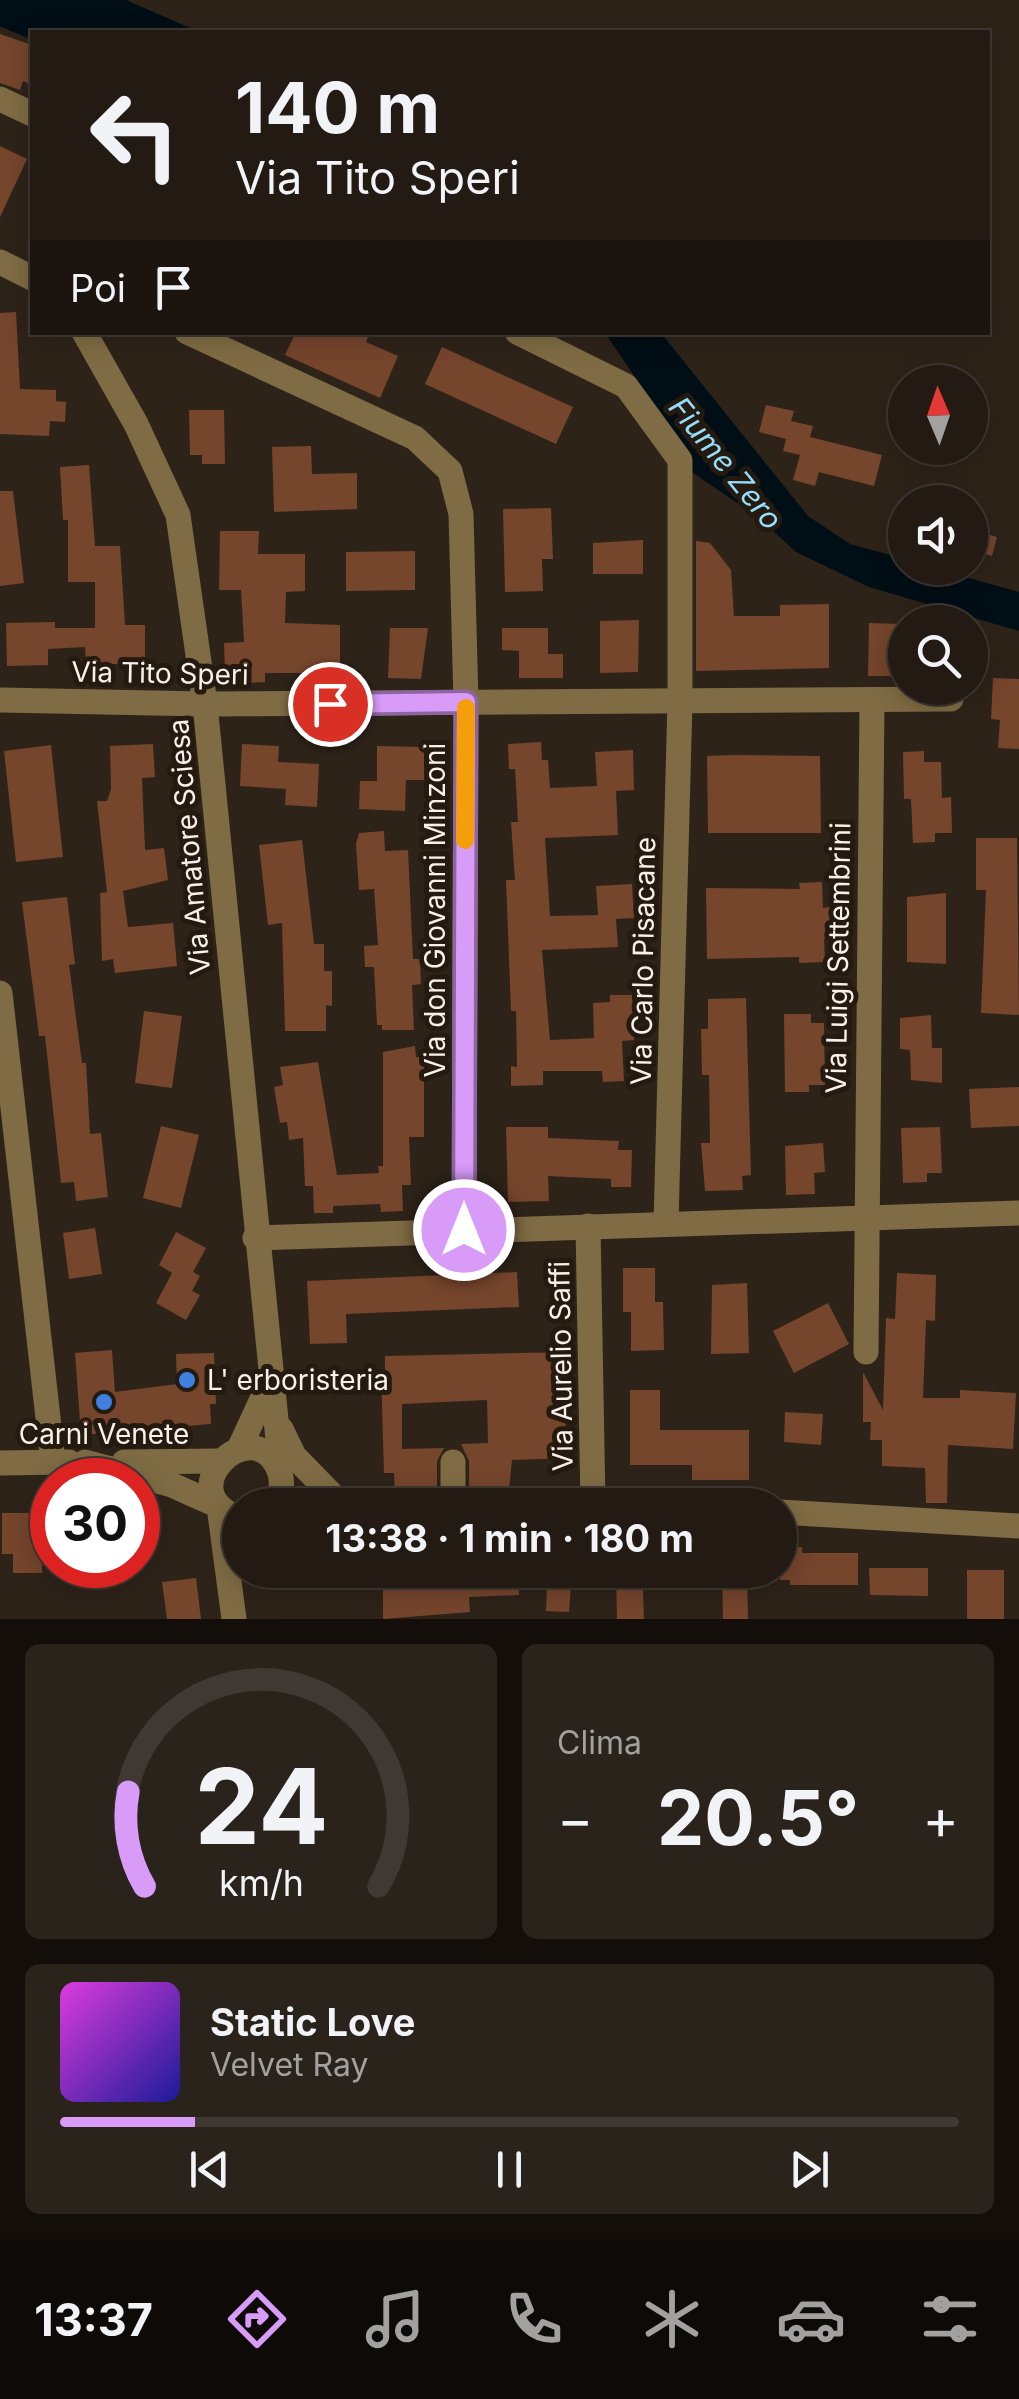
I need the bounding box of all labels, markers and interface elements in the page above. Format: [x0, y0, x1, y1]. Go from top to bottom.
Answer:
text: 140 m [235, 65, 440, 150]
icon: left [70, 70, 200, 200]
text: Via Tito Speri [235, 150, 520, 205]
icon: arrive [146, 260, 201, 315]
text: Poi [70, 265, 126, 311]
north arrow [888, 365, 988, 465]
map controls [888, 365, 988, 705]
water label: Fiume Zero [662, 390, 790, 536]
button: sound [888, 485, 988, 585]
button: search [888, 605, 988, 705]
street label: Via Tito Speri [71, 654, 249, 692]
pin [288, 662, 373, 747]
icon: arrive [303, 677, 358, 732]
street label: Via Amatore Sciesa [161, 718, 217, 976]
street label: Via don Giovanni Minzoni [418, 743, 452, 1077]
street label: Via Luigi Settembrini [819, 822, 857, 1094]
street label: Via Carlo Pisacane [624, 837, 662, 1085]
position arrow [412, 1178, 516, 1282]
street label: Via Aurelio Saffi [542, 1261, 580, 1471]
place label: L' erboristeria [207, 1363, 389, 1397]
marker: L' erboristeria [176, 1369, 198, 1391]
marker: Carni Venete [93, 1391, 115, 1413]
place label: Carni Venete [19, 1417, 189, 1451]
speed limit sign: 30 [30, 1458, 160, 1588]
text: 13:38 · 1 min · 180 m [325, 1515, 694, 1561]
text: Clima [557, 1723, 642, 1762]
text: 24 [194, 1743, 328, 1869]
text: 20.5° [657, 1772, 859, 1863]
text: − [557, 1786, 593, 1852]
text: + [923, 1786, 959, 1852]
text: km/h [219, 1861, 303, 1905]
text: Static Love [210, 1999, 415, 2045]
text: Velvet Ray [210, 2045, 368, 2084]
icon: previous [182, 2142, 237, 2197]
icon: pause [482, 2142, 537, 2197]
icon: next [782, 2142, 837, 2197]
icon: directions [222, 2284, 292, 2354]
icon: music [360, 2284, 430, 2354]
icon: phone [499, 2284, 569, 2354]
icon: climate [637, 2284, 707, 2354]
icon: car [776, 2284, 846, 2354]
icon: filters [915, 2284, 985, 2354]
text: 13:37 [34, 2292, 153, 2347]

